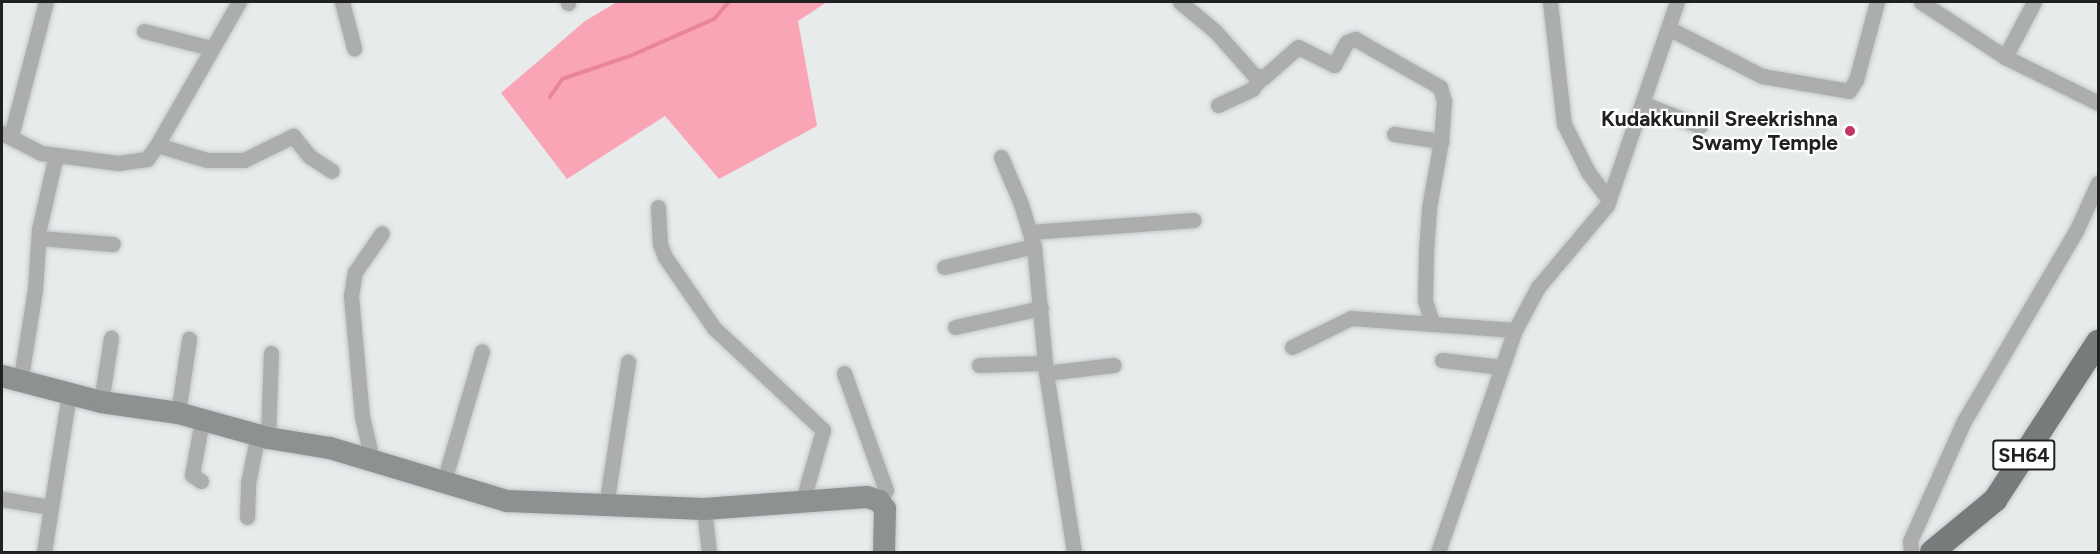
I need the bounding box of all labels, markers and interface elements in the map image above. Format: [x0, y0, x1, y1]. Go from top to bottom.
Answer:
place label: Kudakkunnil Sreekrishna Swamy Temple [1601, 106, 1838, 156]
marker: Kudakkunnil Sreekrishna Swamy Temple [1843, 124, 1857, 138]
road number: SH64 [1991, 438, 2057, 472]

